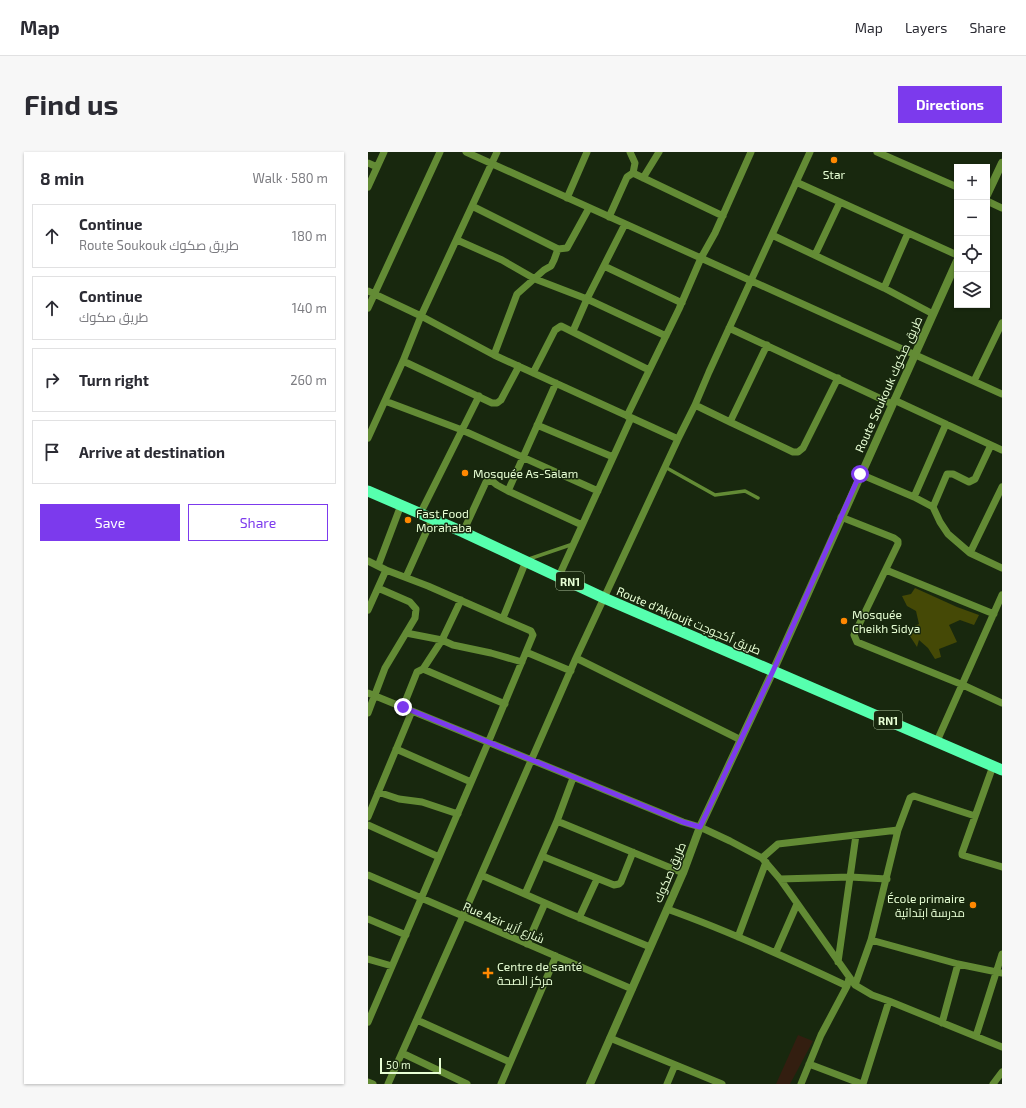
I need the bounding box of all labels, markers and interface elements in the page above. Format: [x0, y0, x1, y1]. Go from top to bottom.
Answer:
text: Map [20, 16, 60, 39]
text: Map [855, 19, 883, 36]
text: Layers [905, 19, 947, 36]
text: Share [969, 19, 1006, 36]
button: Directions [898, 86, 1002, 123]
text: Find us [24, 87, 118, 121]
marker: Star [829, 155, 839, 165]
map controls [954, 164, 990, 308]
button: + [954, 164, 990, 200]
place label: Star [823, 167, 845, 181]
text: 8 min [40, 168, 84, 188]
text: Walk · 580 m [252, 170, 328, 186]
button: − [954, 200, 990, 236]
text: Continue [79, 215, 142, 233]
icon: ahead [41, 225, 63, 247]
text: 180 m [292, 228, 327, 244]
button: locate [954, 236, 990, 272]
text: Route Soukouk طريق صكوك [79, 237, 239, 253]
button: layers [954, 272, 990, 308]
text: Continue [79, 287, 142, 305]
icon: ahead [41, 297, 63, 319]
text: 140 m [292, 300, 327, 316]
text: طريق صكوك [79, 309, 149, 325]
street label: Route Soukouk طريق صكوك [852, 314, 925, 455]
icon: right [41, 369, 63, 391]
text: Turn right [79, 371, 149, 389]
text: 260 m [290, 372, 327, 388]
icon: arrive [41, 441, 63, 463]
text: Arrive at destination [79, 443, 225, 461]
route start [851, 465, 869, 483]
place label: Mosquée As-Salam [473, 466, 578, 480]
marker: Mosquée As-Salam [460, 468, 470, 478]
button: Save [40, 504, 180, 541]
button: Share [188, 504, 328, 541]
place label: Fast Food Morahaba [416, 506, 472, 534]
marker: Fast Food Morahaba [403, 515, 413, 525]
road number: RN1 [556, 572, 584, 590]
street label: Route d'Akjoujt طريق أكجوجت [614, 583, 763, 658]
place label: Mosquée Cheikh Sidya [852, 607, 920, 635]
marker: Mosquée Cheikh Sidya [839, 616, 849, 626]
route end [394, 698, 412, 716]
road number: RN1 [874, 711, 902, 729]
street label: طريق صكوك [650, 840, 689, 905]
place label: École primaire مدرسة ابتدائية [887, 891, 965, 920]
street label: Rue Azir شارع أزير [460, 899, 547, 947]
marker: École primaire مدرسة ابتدائية [968, 900, 978, 910]
place label: Centre de santé مركز الصحة [497, 959, 582, 988]
marker: Centre de santé مركز الصحة [482, 967, 494, 979]
scale bar [380, 1056, 441, 1075]
text: 50 m [386, 1058, 411, 1071]

